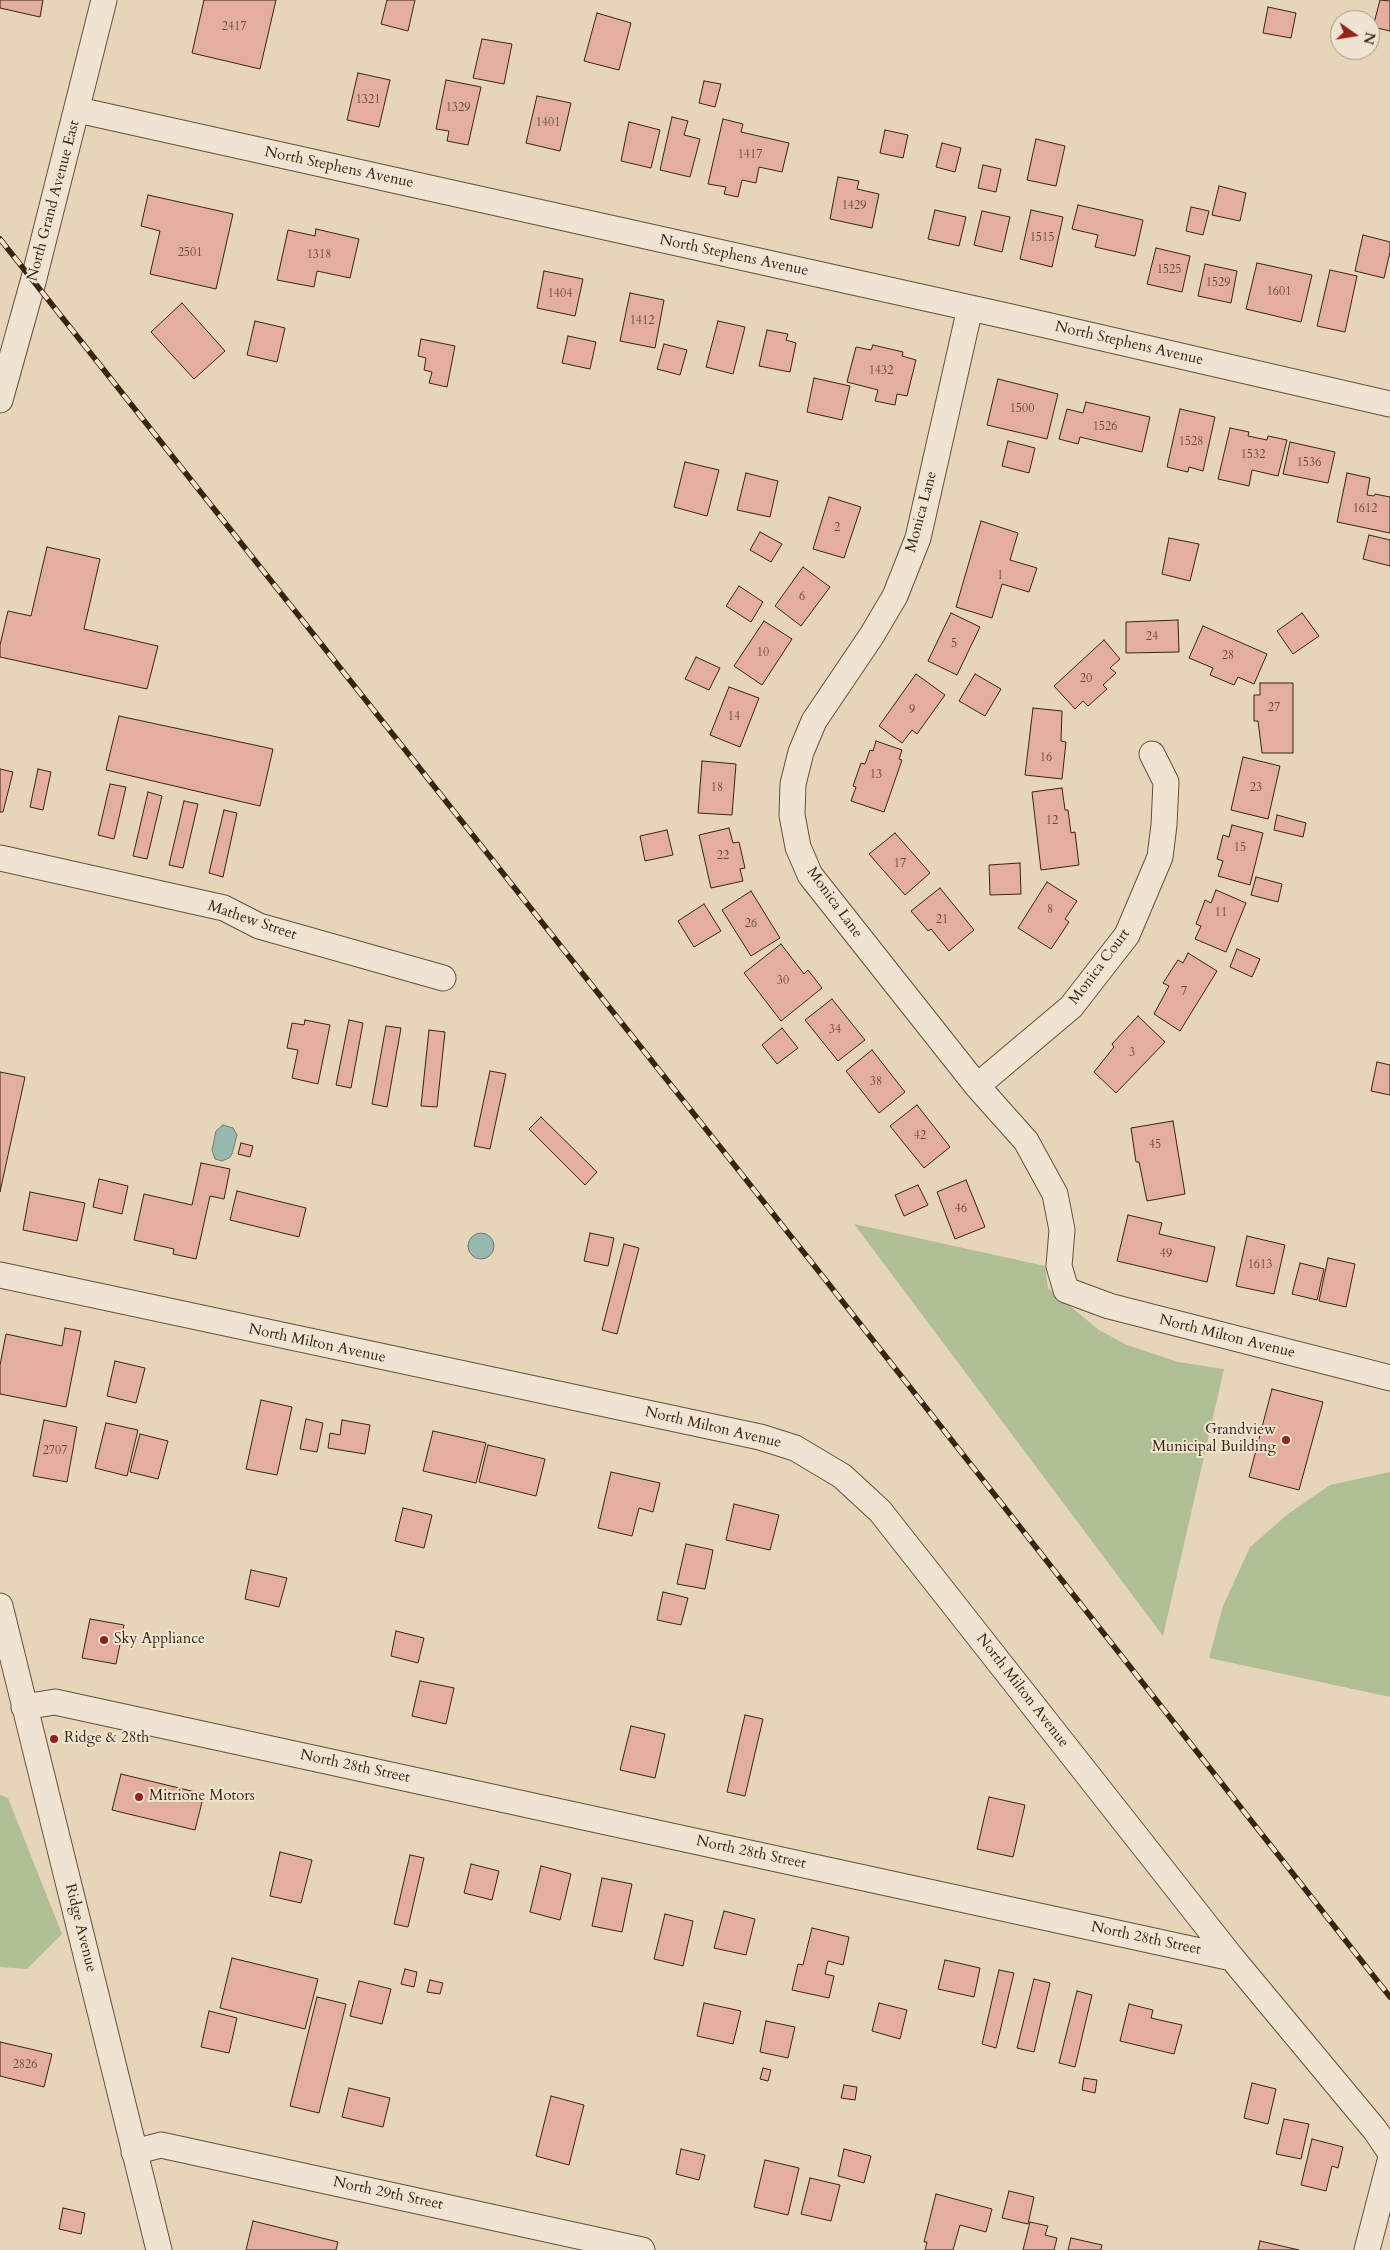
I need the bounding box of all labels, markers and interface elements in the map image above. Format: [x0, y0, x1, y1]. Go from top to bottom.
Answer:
north arrow [1330, 10, 1380, 60]
house number: 2417 [222, 20, 246, 34]
text: N [1359, 30, 1380, 46]
house number: 1321 [356, 93, 380, 107]
house number: 1329 [446, 101, 470, 115]
house number: 1401 [536, 116, 560, 130]
street label: North Grand Avenue East [24, 119, 84, 283]
street label: North Stephens Avenue [263, 143, 415, 193]
house number: 1417 [738, 148, 762, 162]
house number: 1429 [842, 199, 866, 213]
street label: North Stephens Avenue [658, 231, 810, 281]
house number: 1515 [1030, 231, 1054, 245]
house number: 2501 [178, 246, 202, 260]
house number: 1318 [307, 248, 331, 262]
house number: 1525 [1157, 263, 1181, 277]
house number: 1529 [1206, 276, 1230, 290]
house number: 1601 [1267, 285, 1291, 299]
house number: 1404 [548, 287, 572, 301]
house number: 1412 [630, 314, 654, 328]
street label: North Stephens Avenue [1053, 318, 1205, 370]
house number: 1432 [869, 364, 893, 378]
house number: 1500 [1010, 402, 1034, 416]
house number: 1526 [1093, 420, 1117, 434]
house number: 1528 [1179, 435, 1203, 449]
house number: 1532 [1241, 448, 1265, 462]
house number: 1536 [1297, 456, 1321, 470]
street label: Monica Lane [903, 469, 941, 555]
house number: 1612 [1353, 502, 1377, 516]
house number: 2 [834, 521, 840, 535]
house number: 1 [997, 569, 1003, 583]
house number: 6 [799, 590, 805, 604]
house number: 24 [1146, 630, 1158, 644]
house number: 5 [951, 637, 957, 651]
house number: 10 [757, 646, 769, 660]
house number: 28 [1222, 649, 1234, 663]
house number: 20 [1080, 672, 1092, 686]
house number: 27 [1268, 701, 1280, 715]
house number: 9 [909, 703, 915, 717]
house number: 14 [728, 710, 740, 724]
house number: 16 [1040, 751, 1052, 765]
house number: 13 [870, 768, 882, 782]
house number: 18 [711, 781, 723, 795]
house number: 23 [1250, 781, 1262, 795]
house number: 12 [1046, 814, 1058, 828]
house number: 15 [1234, 841, 1246, 855]
house number: 22 [717, 849, 729, 863]
house number: 17 [894, 857, 906, 871]
street label: Monica Lane [802, 864, 866, 942]
street label: Mathew Street [205, 897, 299, 945]
house number: 8 [1047, 903, 1053, 917]
house number: 11 [1215, 906, 1227, 920]
house number: 21 [936, 913, 948, 927]
house number: 26 [745, 917, 757, 931]
street label: Monica Court [1066, 926, 1134, 1008]
house number: 30 [777, 974, 789, 988]
house number: 7 [1181, 985, 1187, 999]
house number: 34 [829, 1023, 841, 1037]
house number: 3 [1129, 1046, 1135, 1060]
house number: 38 [870, 1075, 882, 1089]
house number: 42 [914, 1129, 926, 1143]
house number: 45 [1149, 1138, 1161, 1152]
house number: 46 [955, 1202, 967, 1216]
house number: 49 [1160, 1247, 1172, 1261]
house number: 1613 [1248, 1258, 1272, 1272]
street label: North Milton Avenue [1157, 1311, 1297, 1363]
street label: North Milton Avenue [247, 1321, 387, 1367]
street label: North Milton Avenue [643, 1404, 783, 1452]
place label: Grandview Municipal Building [1152, 1422, 1276, 1457]
marker: Grandview Municipal Building [1280, 1434, 1292, 1446]
house number: 2707 [43, 1444, 67, 1458]
street label: North Milton Avenue [972, 1630, 1072, 1752]
place label: Sky Appliance [114, 1631, 205, 1649]
marker: Sky Appliance [98, 1634, 110, 1646]
place label: Ridge & 28th [64, 1730, 149, 1748]
marker: Ridge & 28th [48, 1733, 60, 1745]
street label: North 28th Street [298, 1747, 412, 1787]
place label: Mitrione Motors [149, 1788, 255, 1806]
marker: Mitrione Motors [133, 1791, 145, 1803]
street label: North 28th Street [694, 1833, 808, 1873]
street label: Ridge Avenue [60, 1882, 100, 1974]
street label: North 28th Street [1089, 1919, 1203, 1959]
house number: 2826 [13, 2058, 37, 2072]
street label: North 29th Street [331, 2174, 445, 2214]

